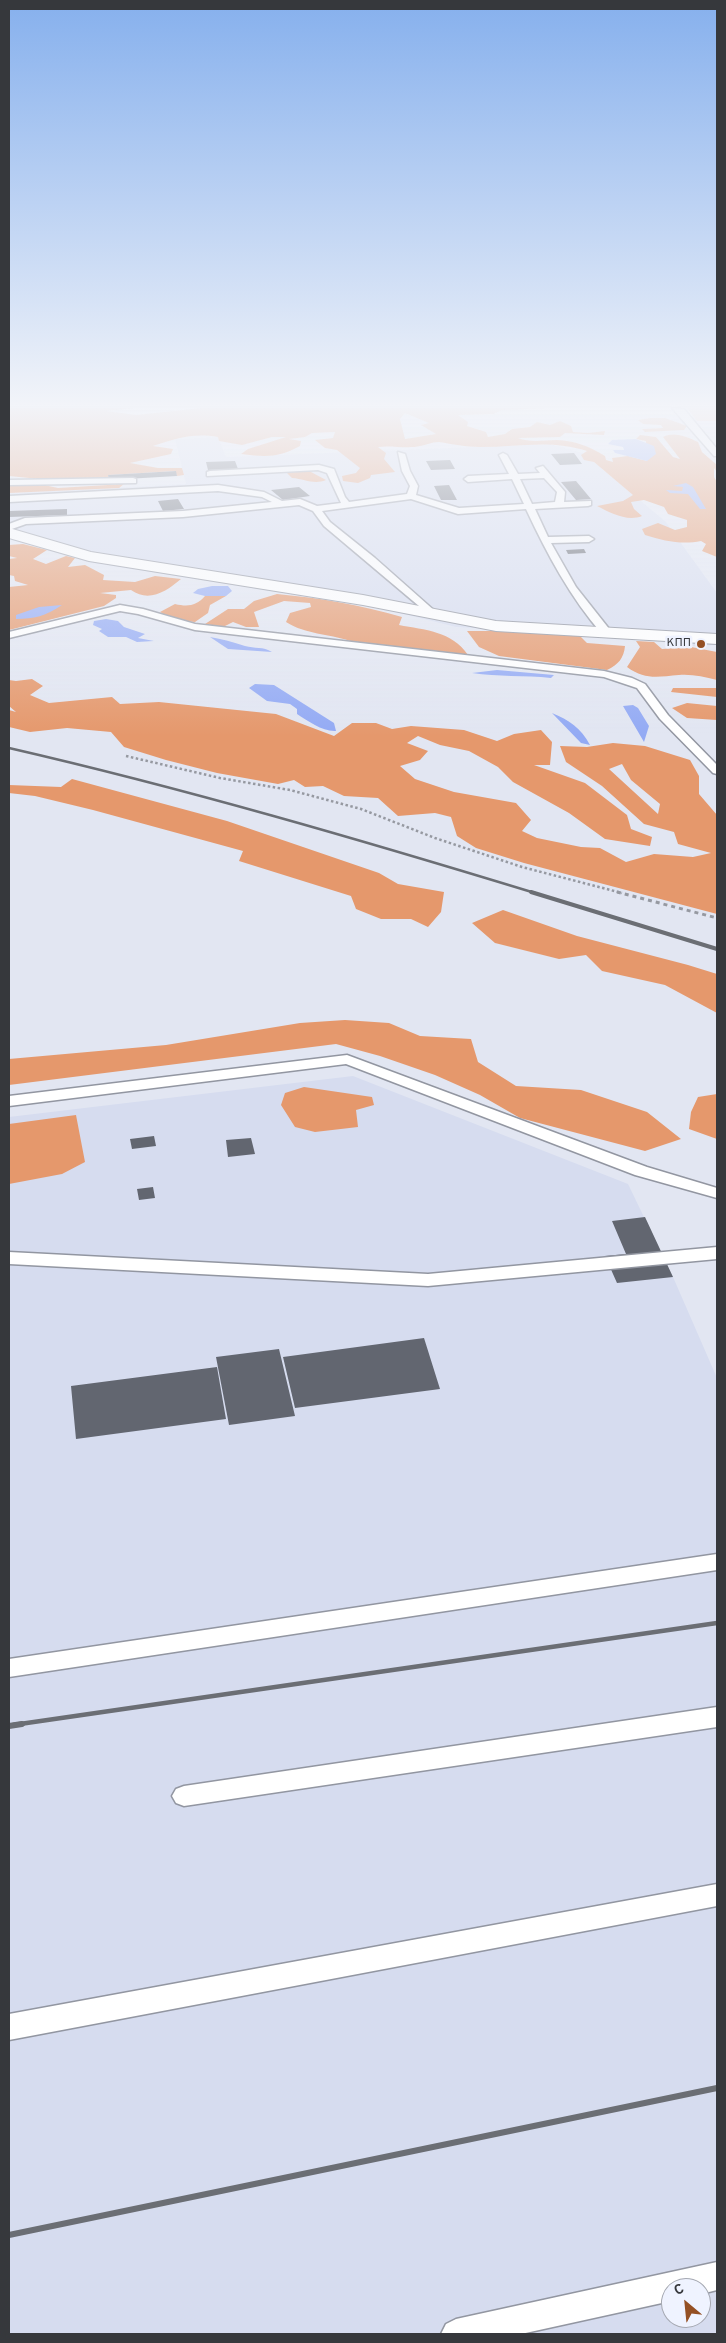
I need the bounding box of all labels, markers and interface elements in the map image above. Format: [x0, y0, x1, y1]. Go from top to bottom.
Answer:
place label: КПП [667, 637, 691, 651]
marker: КПП [695, 638, 707, 650]
north arrow [661, 2278, 711, 2328]
text: С [671, 2281, 687, 2300]

